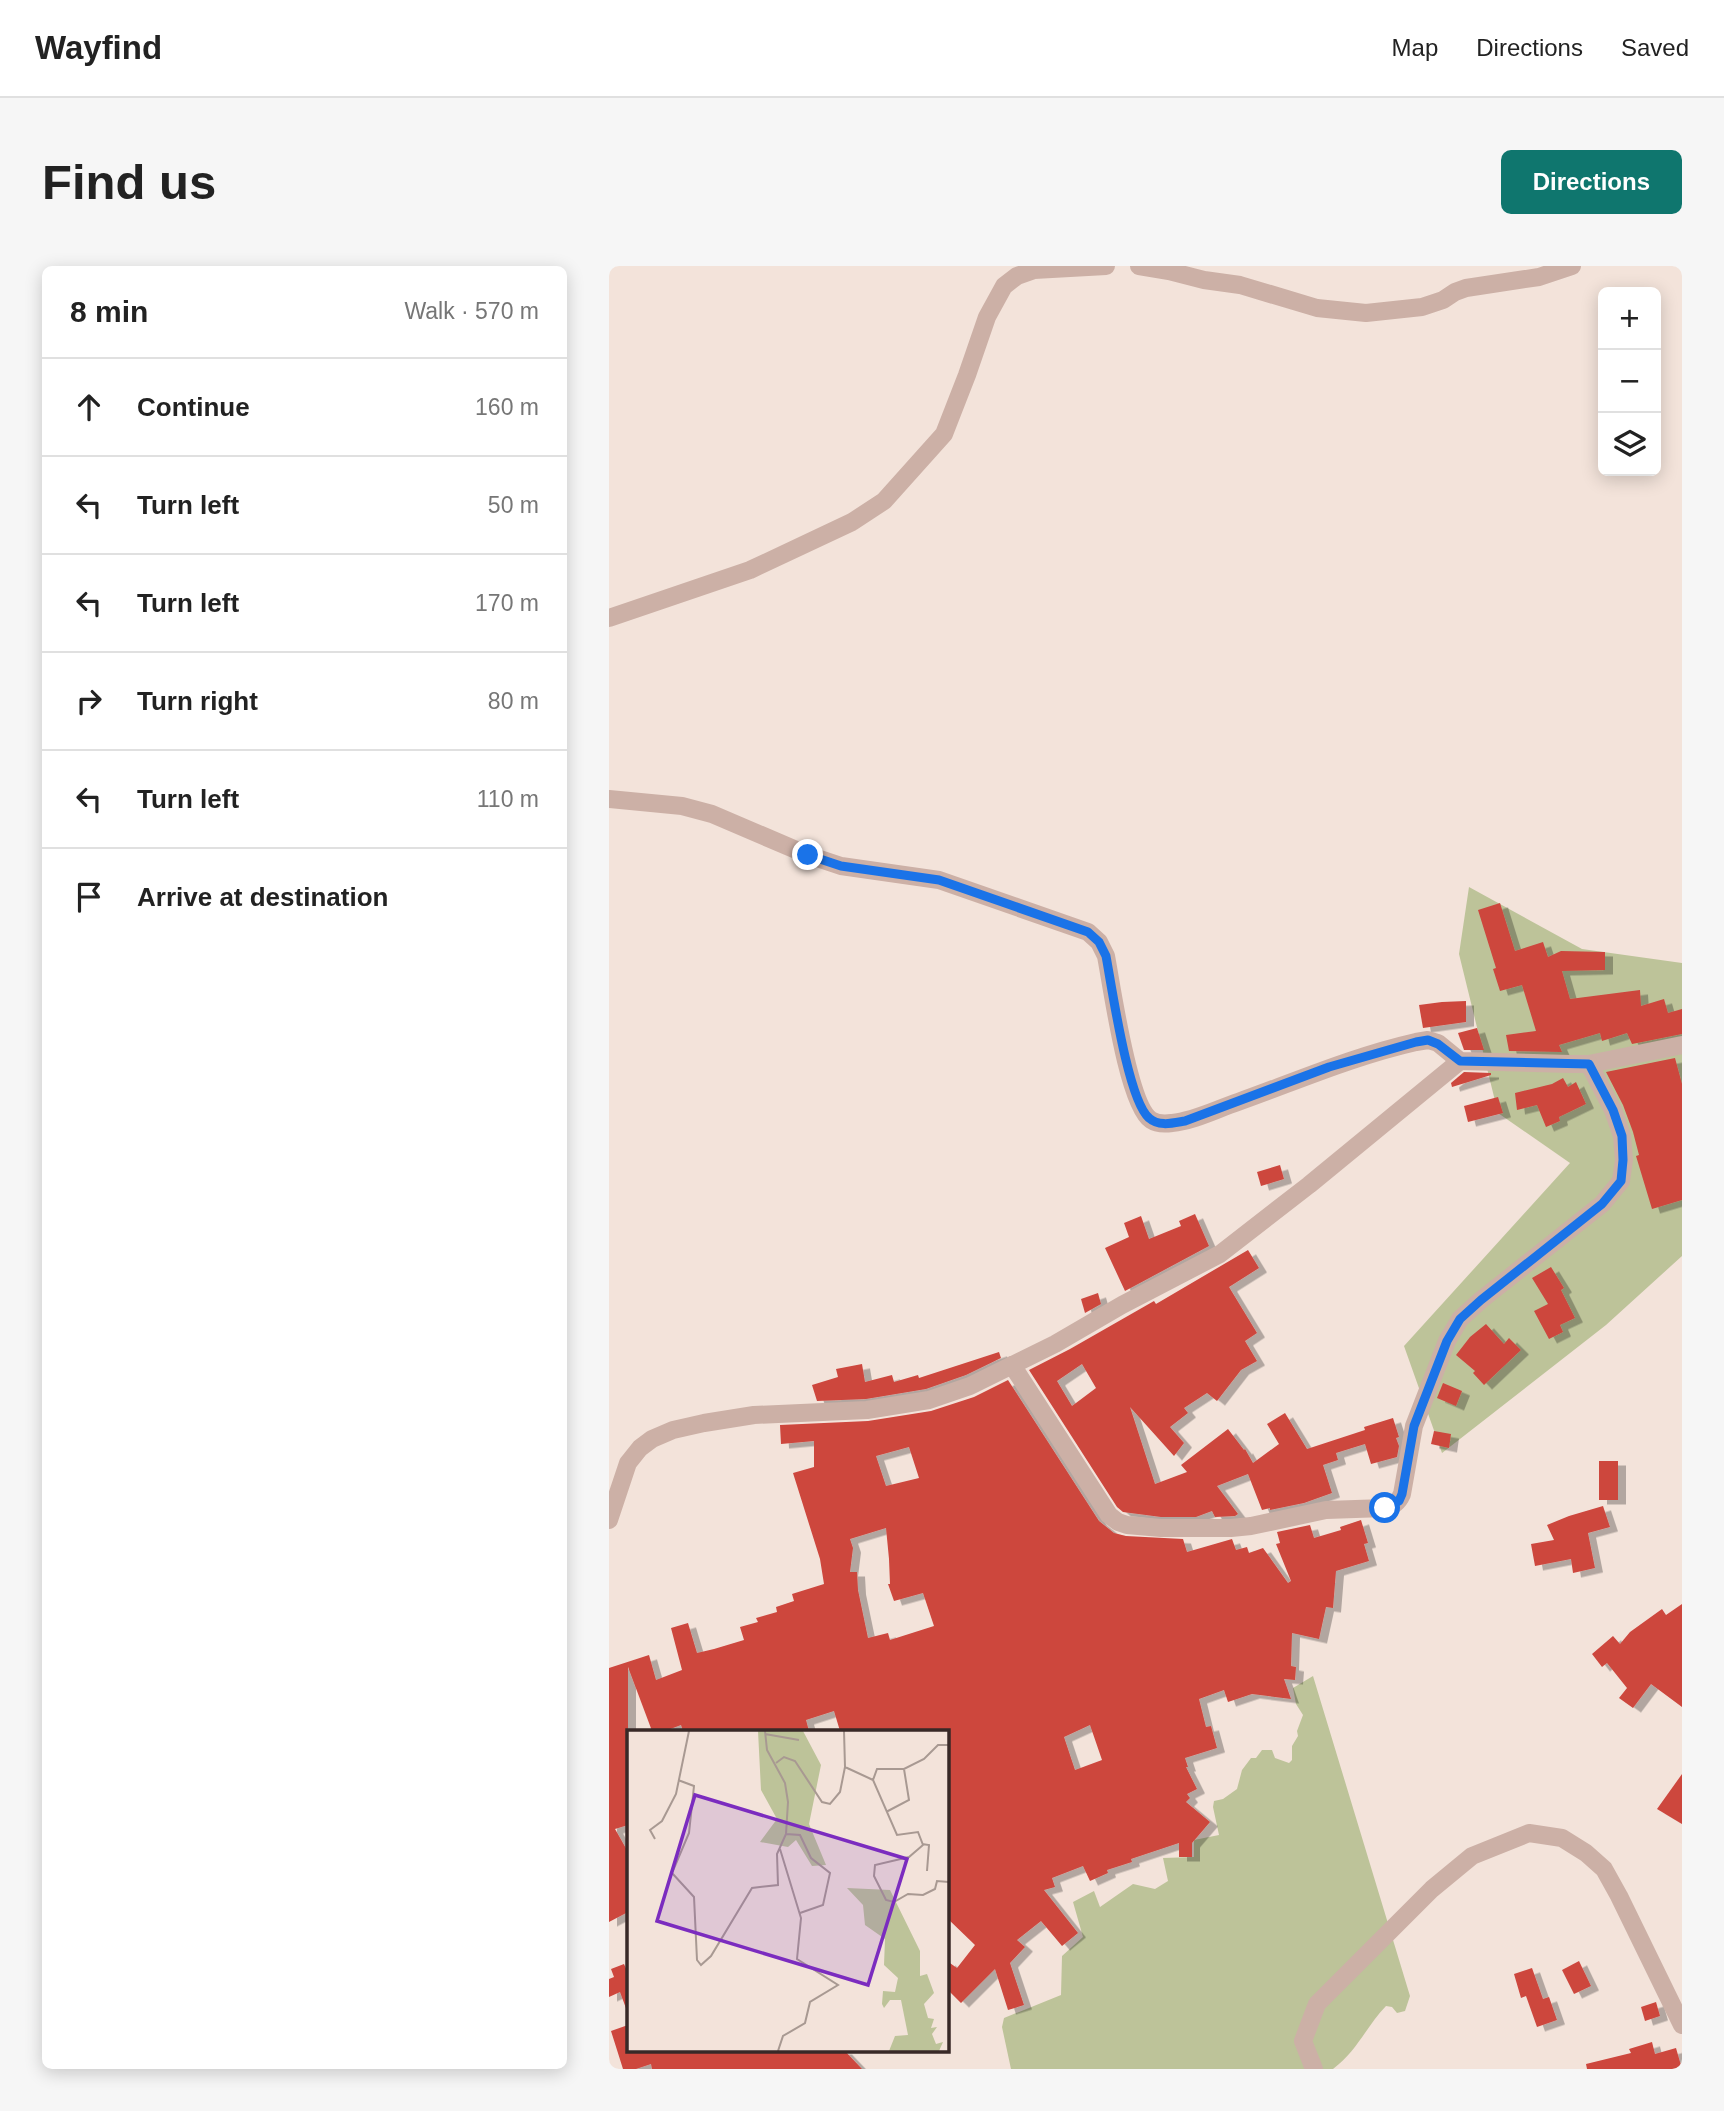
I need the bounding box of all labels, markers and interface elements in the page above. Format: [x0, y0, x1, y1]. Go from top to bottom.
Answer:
text: Wayfind [35, 29, 162, 66]
text: Map [1392, 34, 1438, 61]
text: Directions [1476, 34, 1583, 61]
text: Saved [1621, 34, 1689, 61]
button: Directions [1501, 150, 1682, 214]
text: Find us [42, 155, 216, 209]
map controls [1598, 287, 1661, 476]
button: + [1598, 287, 1661, 350]
text: 8 min [70, 295, 148, 328]
text: Walk · 570 m [404, 298, 539, 324]
button: − [1598, 350, 1661, 413]
icon: ahead [70, 388, 108, 426]
text: Continue [137, 392, 250, 422]
text: 160 m [475, 394, 539, 420]
button: layers [1598, 413, 1661, 476]
icon: left [70, 486, 108, 524]
text: Turn left [137, 490, 239, 520]
text: 50 m [488, 492, 539, 518]
icon: left [70, 584, 108, 622]
text: Turn left [137, 588, 239, 618]
text: 170 m [475, 590, 539, 616]
icon: right [70, 682, 108, 720]
text: Turn right [137, 686, 258, 716]
text: 80 m [488, 688, 539, 714]
icon: left [70, 780, 108, 818]
text: Turn left [137, 784, 239, 814]
text: 110 m [477, 786, 539, 812]
route end [792, 839, 823, 870]
icon: arrive [70, 878, 108, 916]
text: Arrive at destination [137, 882, 388, 912]
route start [1369, 1492, 1400, 1523]
inset map [627, 1730, 949, 2052]

